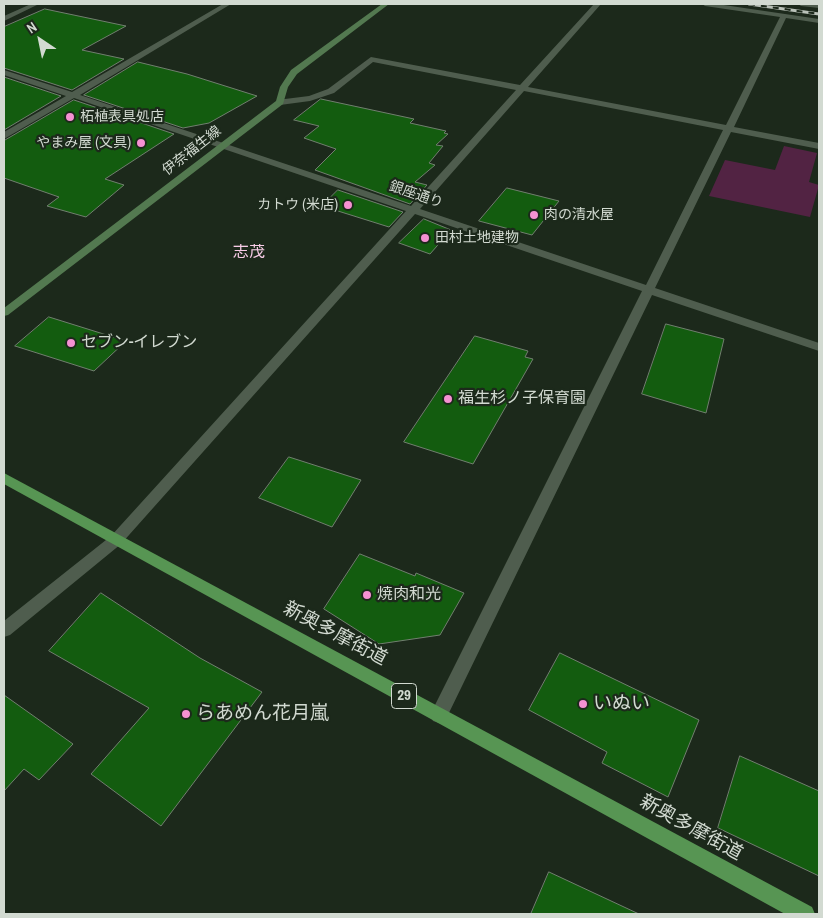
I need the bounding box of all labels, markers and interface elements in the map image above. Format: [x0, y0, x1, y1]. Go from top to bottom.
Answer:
north arrow [15, 15, 65, 65]
text: N [23, 18, 40, 37]
place label: 柘植表具処店 [80, 109, 164, 125]
marker: 柘植表具処店 [64, 111, 76, 123]
street label: 伊奈福生線 [159, 123, 225, 179]
place label: やまみ屋 (文具) [36, 135, 131, 151]
marker: やまみ屋 (文具) [135, 137, 147, 149]
street label: 銀座通り [387, 178, 445, 212]
place label: カトウ (米店) [257, 197, 338, 213]
marker: カトウ (米店) [342, 199, 354, 211]
place label: 肉の清水屋 [544, 207, 614, 223]
marker: 肉の清水屋 [528, 209, 540, 221]
place label: 田村土地建物 [435, 230, 519, 246]
marker: 田村土地建物 [419, 232, 431, 244]
district label: 志茂 [233, 243, 265, 263]
place label: セブン-イレブン [81, 333, 197, 353]
marker: セブン-イレブン [65, 337, 77, 349]
place label: 福生杉ノ子保育園 [458, 389, 586, 409]
marker: 福生杉ノ子保育園 [442, 393, 454, 405]
place label: 焼肉和光 [377, 585, 441, 605]
marker: 焼肉和光 [361, 589, 373, 601]
street label: 新奥多摩街道 [279, 597, 391, 671]
road number: 29 [392, 684, 416, 708]
place label: いぬい [593, 693, 650, 715]
marker: いぬい [577, 698, 589, 710]
place label: らあめん花月嵐 [196, 703, 329, 725]
marker: らあめん花月嵐 [180, 708, 192, 720]
street label: 新奥多摩街道 [636, 790, 746, 866]

